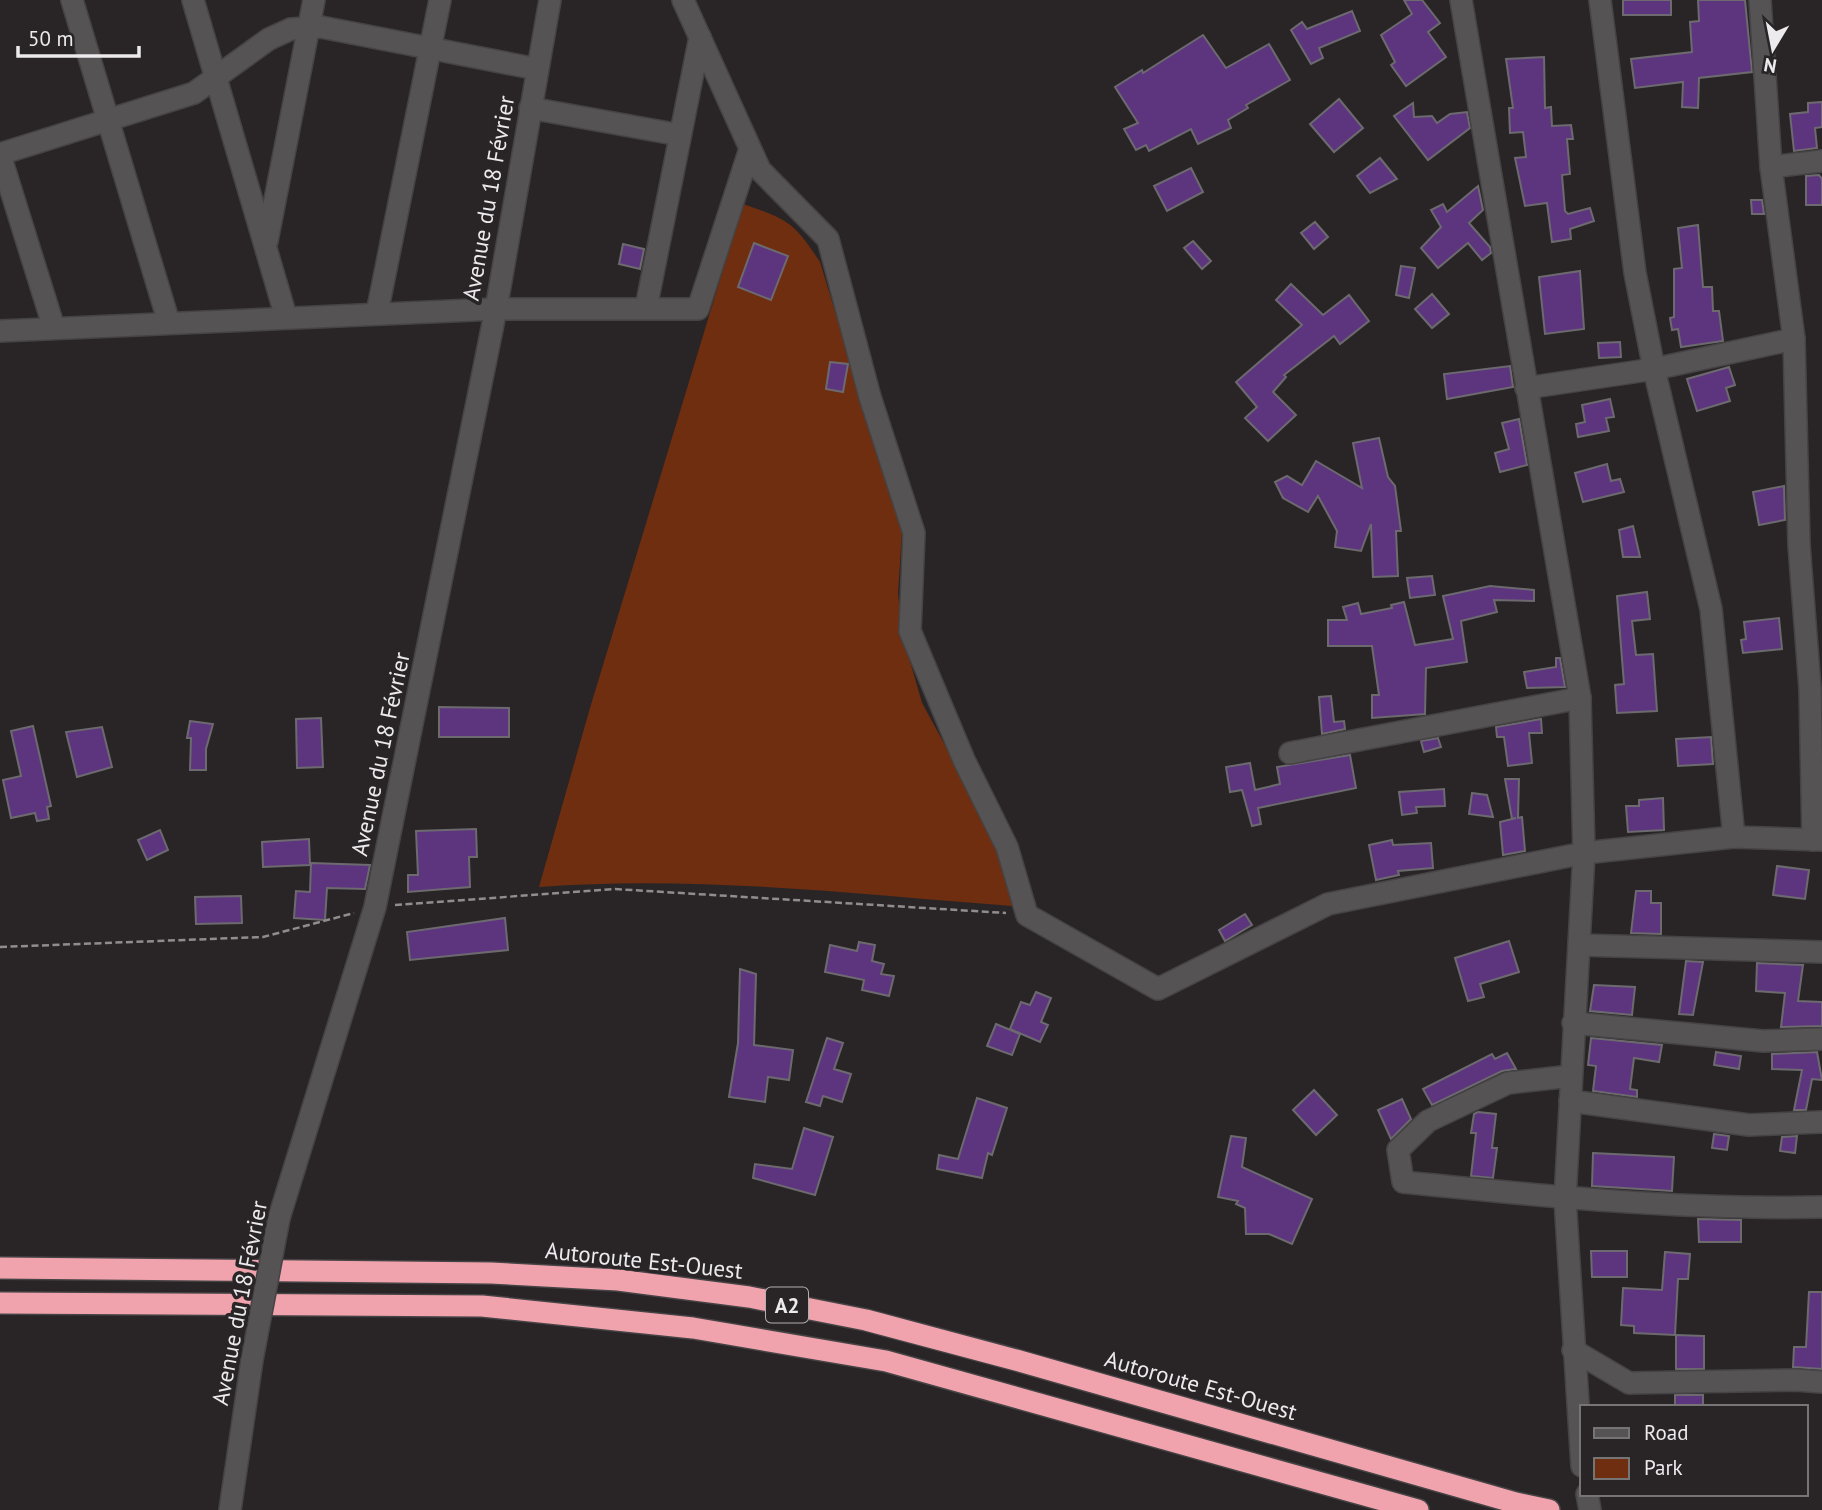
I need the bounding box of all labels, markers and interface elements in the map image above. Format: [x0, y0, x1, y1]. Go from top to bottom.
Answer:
scale bar [18, 14, 138, 58]
north arrow [1738, 14, 1808, 84]
text: 50 m [28, 25, 74, 52]
text: N [1762, 53, 1778, 79]
street label: Avenue du 18 Février [456, 93, 520, 303]
street label: Avenue du 18 Février [344, 649, 416, 859]
street label: Avenue du 18 Février [205, 1198, 273, 1408]
street label: Autoroute Est-Ouest [544, 1235, 744, 1285]
road number: A2 [766, 1288, 808, 1322]
street label: Autoroute Est-Ouest [1102, 1344, 1300, 1426]
legend [1580, 1405, 1808, 1496]
text: Road [1644, 1419, 1688, 1446]
text: Park [1644, 1454, 1683, 1481]

